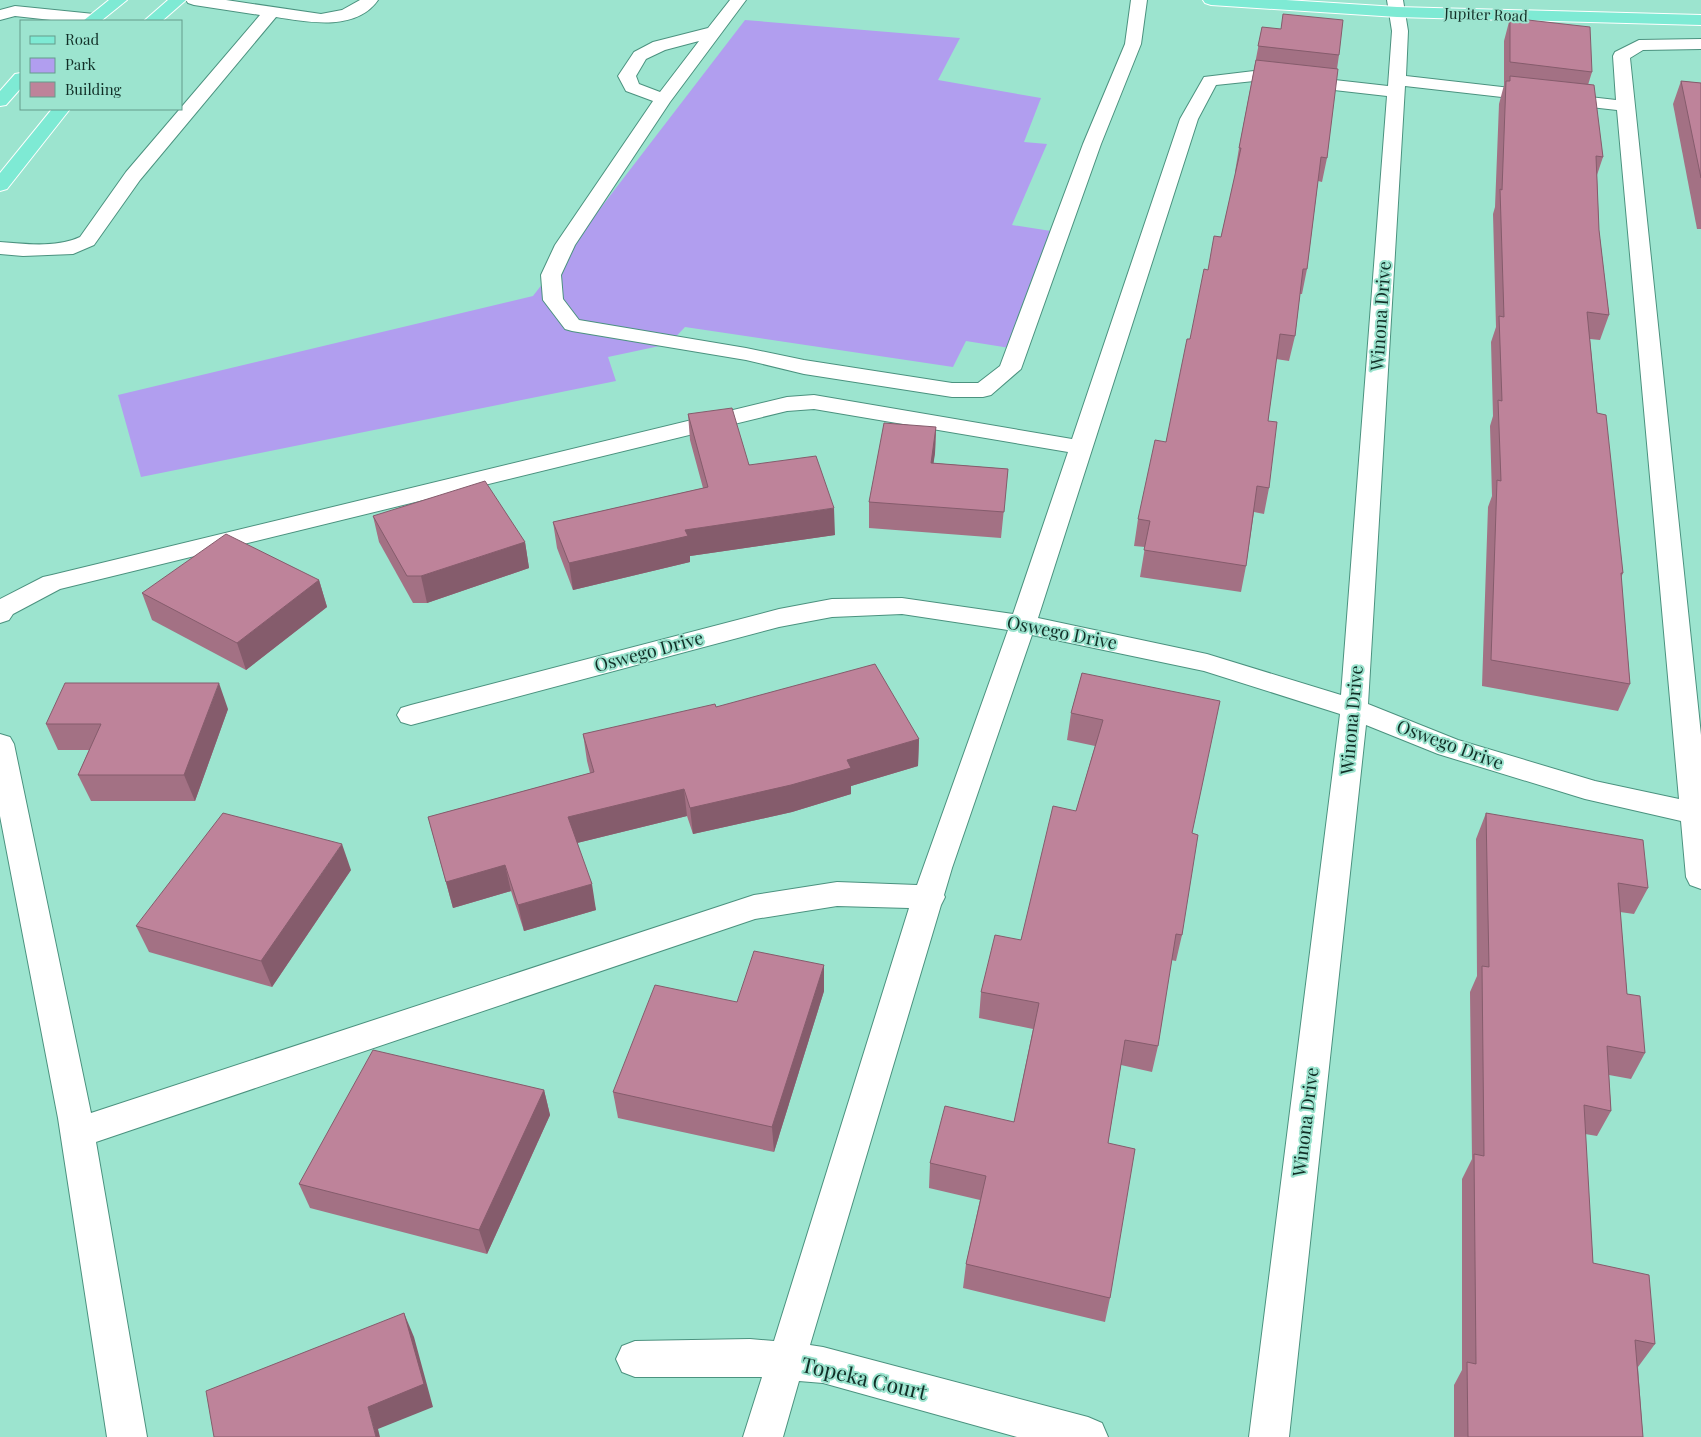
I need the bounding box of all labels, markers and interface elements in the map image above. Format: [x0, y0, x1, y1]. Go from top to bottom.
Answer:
street label: Jupiter Road [1443, 3, 1528, 25]
legend [20, 20, 182, 110]
text: Road [65, 29, 99, 49]
text: Park [65, 54, 97, 74]
text: Building [65, 79, 122, 99]
street label: Winona Drive [1364, 260, 1396, 373]
street label: Oswego Drive [1005, 610, 1119, 654]
street label: Oswego Drive [592, 625, 706, 677]
street label: Winona Drive [1334, 664, 1368, 777]
street label: Oswego Drive [1394, 714, 1507, 774]
street label: Winona Drive [1286, 1066, 1324, 1179]
street label: Topeka Court [799, 1349, 931, 1405]

